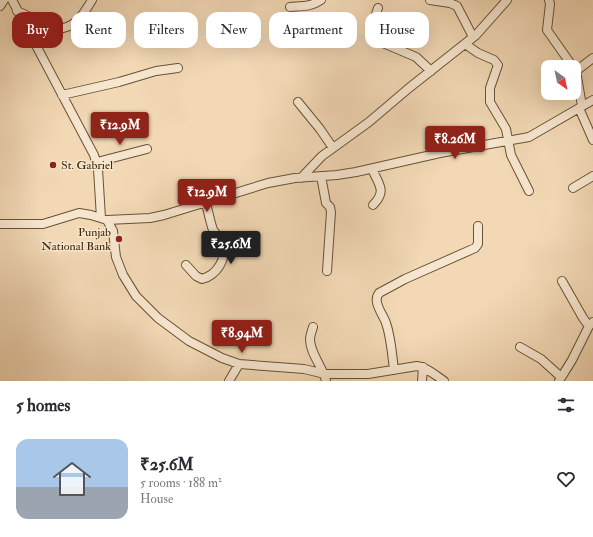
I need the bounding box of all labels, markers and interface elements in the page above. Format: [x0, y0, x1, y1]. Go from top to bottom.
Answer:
chip: Buy [12, 12, 63, 48]
chip: Rent [71, 12, 126, 48]
chip: Filters [134, 12, 198, 48]
chip: New [206, 12, 261, 48]
chip: Apartment [269, 12, 357, 48]
chip: House [365, 12, 429, 48]
north arrow [541, 60, 581, 100]
map controls [541, 60, 581, 100]
pin: ₹12.9M [87, 112, 153, 146]
text: ₹12.9M [100, 117, 140, 133]
pin: ₹8.26M [422, 126, 488, 160]
text: ₹8.26M [434, 131, 476, 147]
place label: St. Gabriel [61, 158, 113, 173]
marker: St. Gabriel [48, 160, 58, 170]
pin: ₹12.9M [174, 179, 240, 213]
text: ₹12.9M [187, 184, 227, 200]
place label: Punjab National Bank [41, 225, 111, 254]
pin: ₹25.6M [198, 231, 264, 265]
marker: Punjab National Bank [114, 234, 124, 244]
text: ₹25.6M [210, 236, 252, 252]
pin: ₹8.94M [209, 320, 275, 354]
text: ₹8.94M [221, 325, 263, 341]
icon: filters [555, 394, 577, 416]
text: 5 homes [16, 395, 70, 416]
text: ₹25.6M [140, 454, 194, 475]
icon: home [48, 455, 96, 503]
icon: heart [555, 468, 577, 490]
text: 5 rooms · 188 m² [140, 475, 222, 491]
text: House [140, 491, 173, 507]

